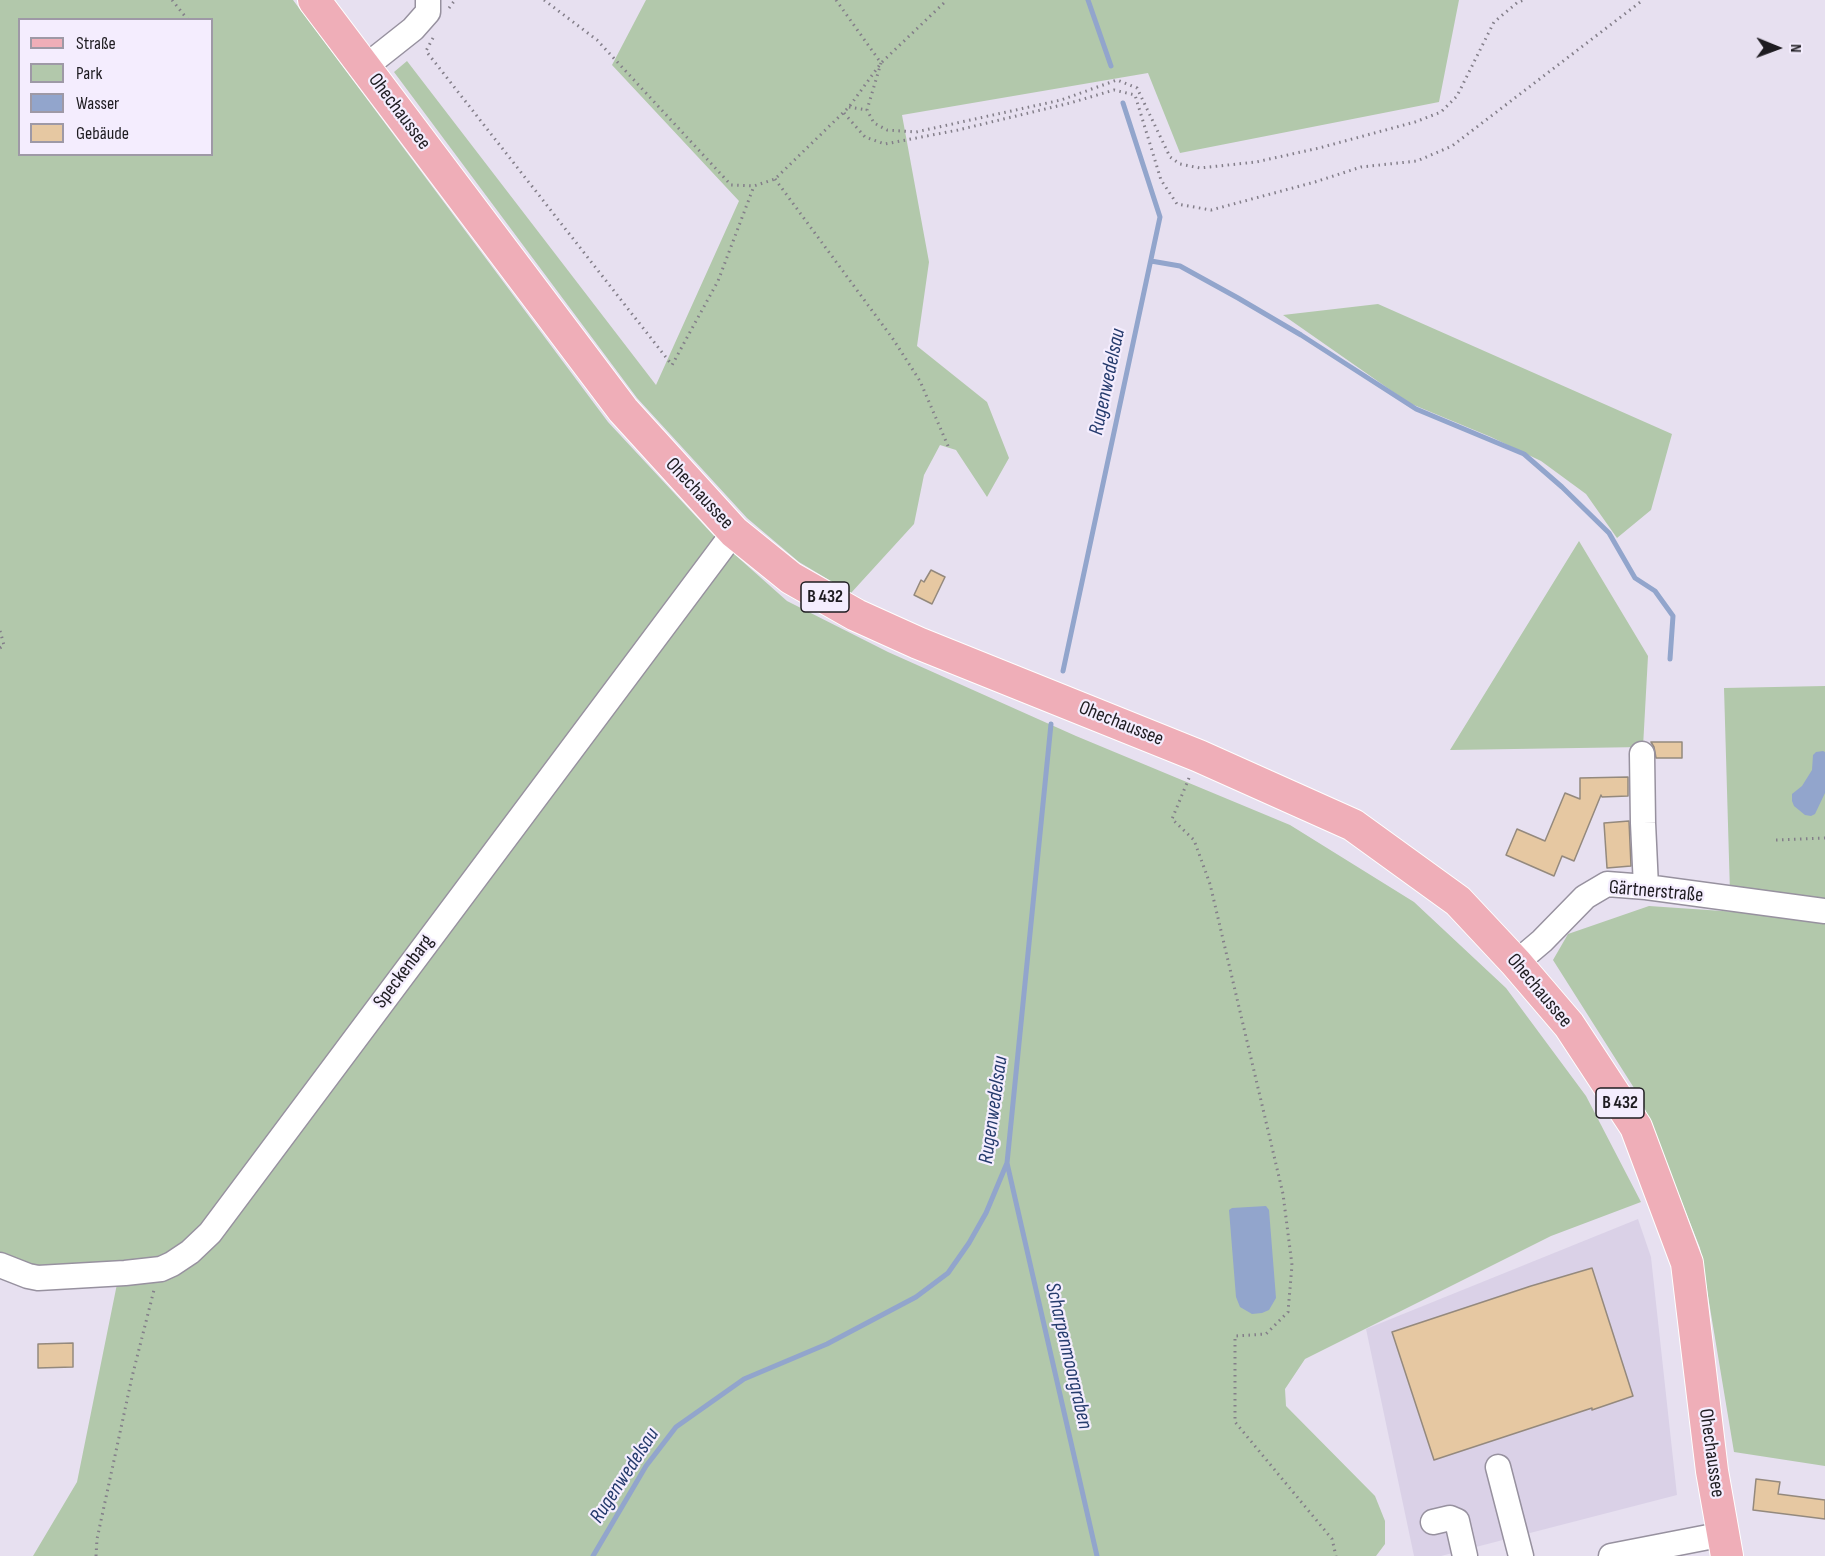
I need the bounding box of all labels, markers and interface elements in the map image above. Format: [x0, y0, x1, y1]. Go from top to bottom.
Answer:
legend [18, 18, 213, 156]
north arrow [1747, 18, 1807, 78]
text: Straße [76, 33, 116, 54]
text: N [1786, 44, 1805, 53]
text: Park [76, 63, 102, 84]
street label: Ohechaussee [363, 69, 435, 155]
text: Wasser [76, 93, 119, 114]
text: Gebäude [76, 123, 129, 144]
water label: Rugenwedelsau [1084, 326, 1132, 438]
street label: Ohechaussee [660, 453, 738, 535]
road number: B 432 [801, 582, 849, 612]
street label: Ohechaussee [1075, 696, 1167, 752]
street label: Gärtnerstraße [1608, 876, 1704, 908]
street label: Speckenbarg [369, 930, 439, 1014]
street label: Ohechaussee [1501, 949, 1577, 1033]
water label: Rugenwedelsau [974, 1055, 1014, 1165]
road number: B 432 [1596, 1088, 1644, 1118]
water label: Scharpenmoorgraben [1039, 1280, 1097, 1432]
street label: Ohechaussee [1693, 1407, 1729, 1499]
water label: Rugenwedelsau [585, 1424, 665, 1528]

